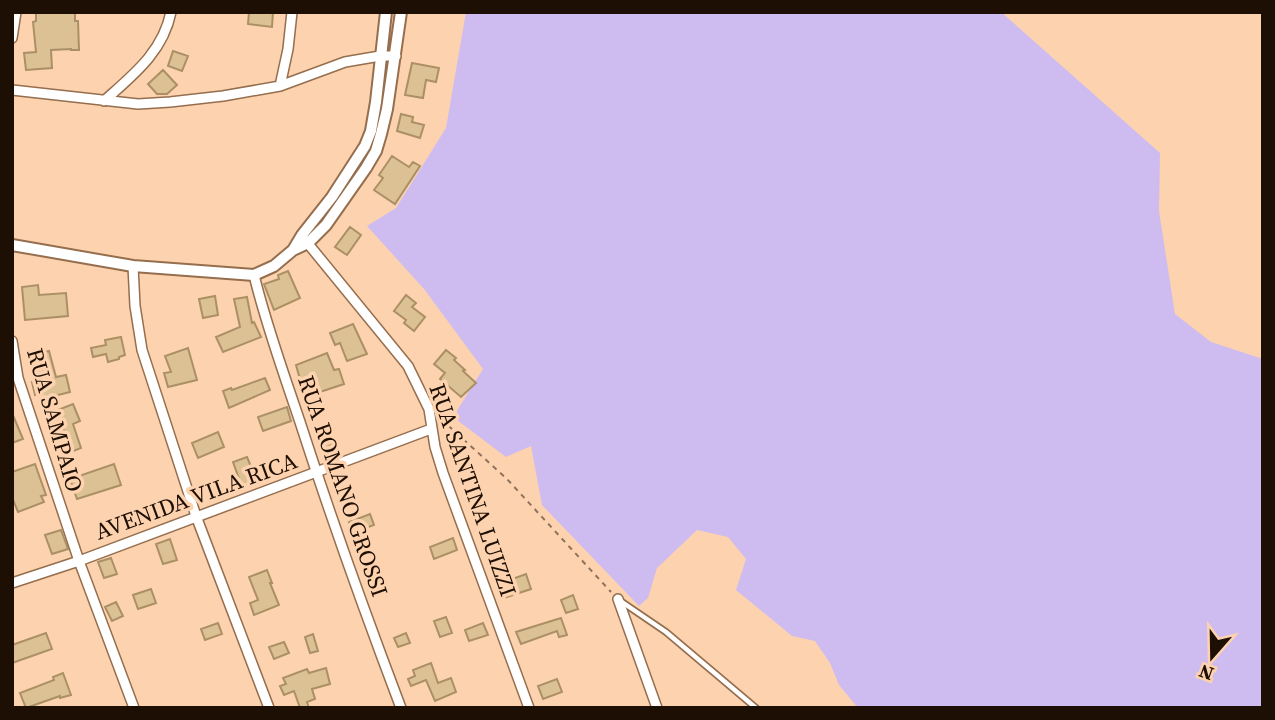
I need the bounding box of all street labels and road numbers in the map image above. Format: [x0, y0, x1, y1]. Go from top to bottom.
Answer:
street label: RUA SAMPAIO [19, 344, 91, 496]
street label: RUA ROMANO GROSSI [290, 371, 396, 601]
street label: RUA SANTINA LUIZZI [422, 379, 524, 601]
street label: AVENIDA VILA RICA [90, 444, 302, 547]

